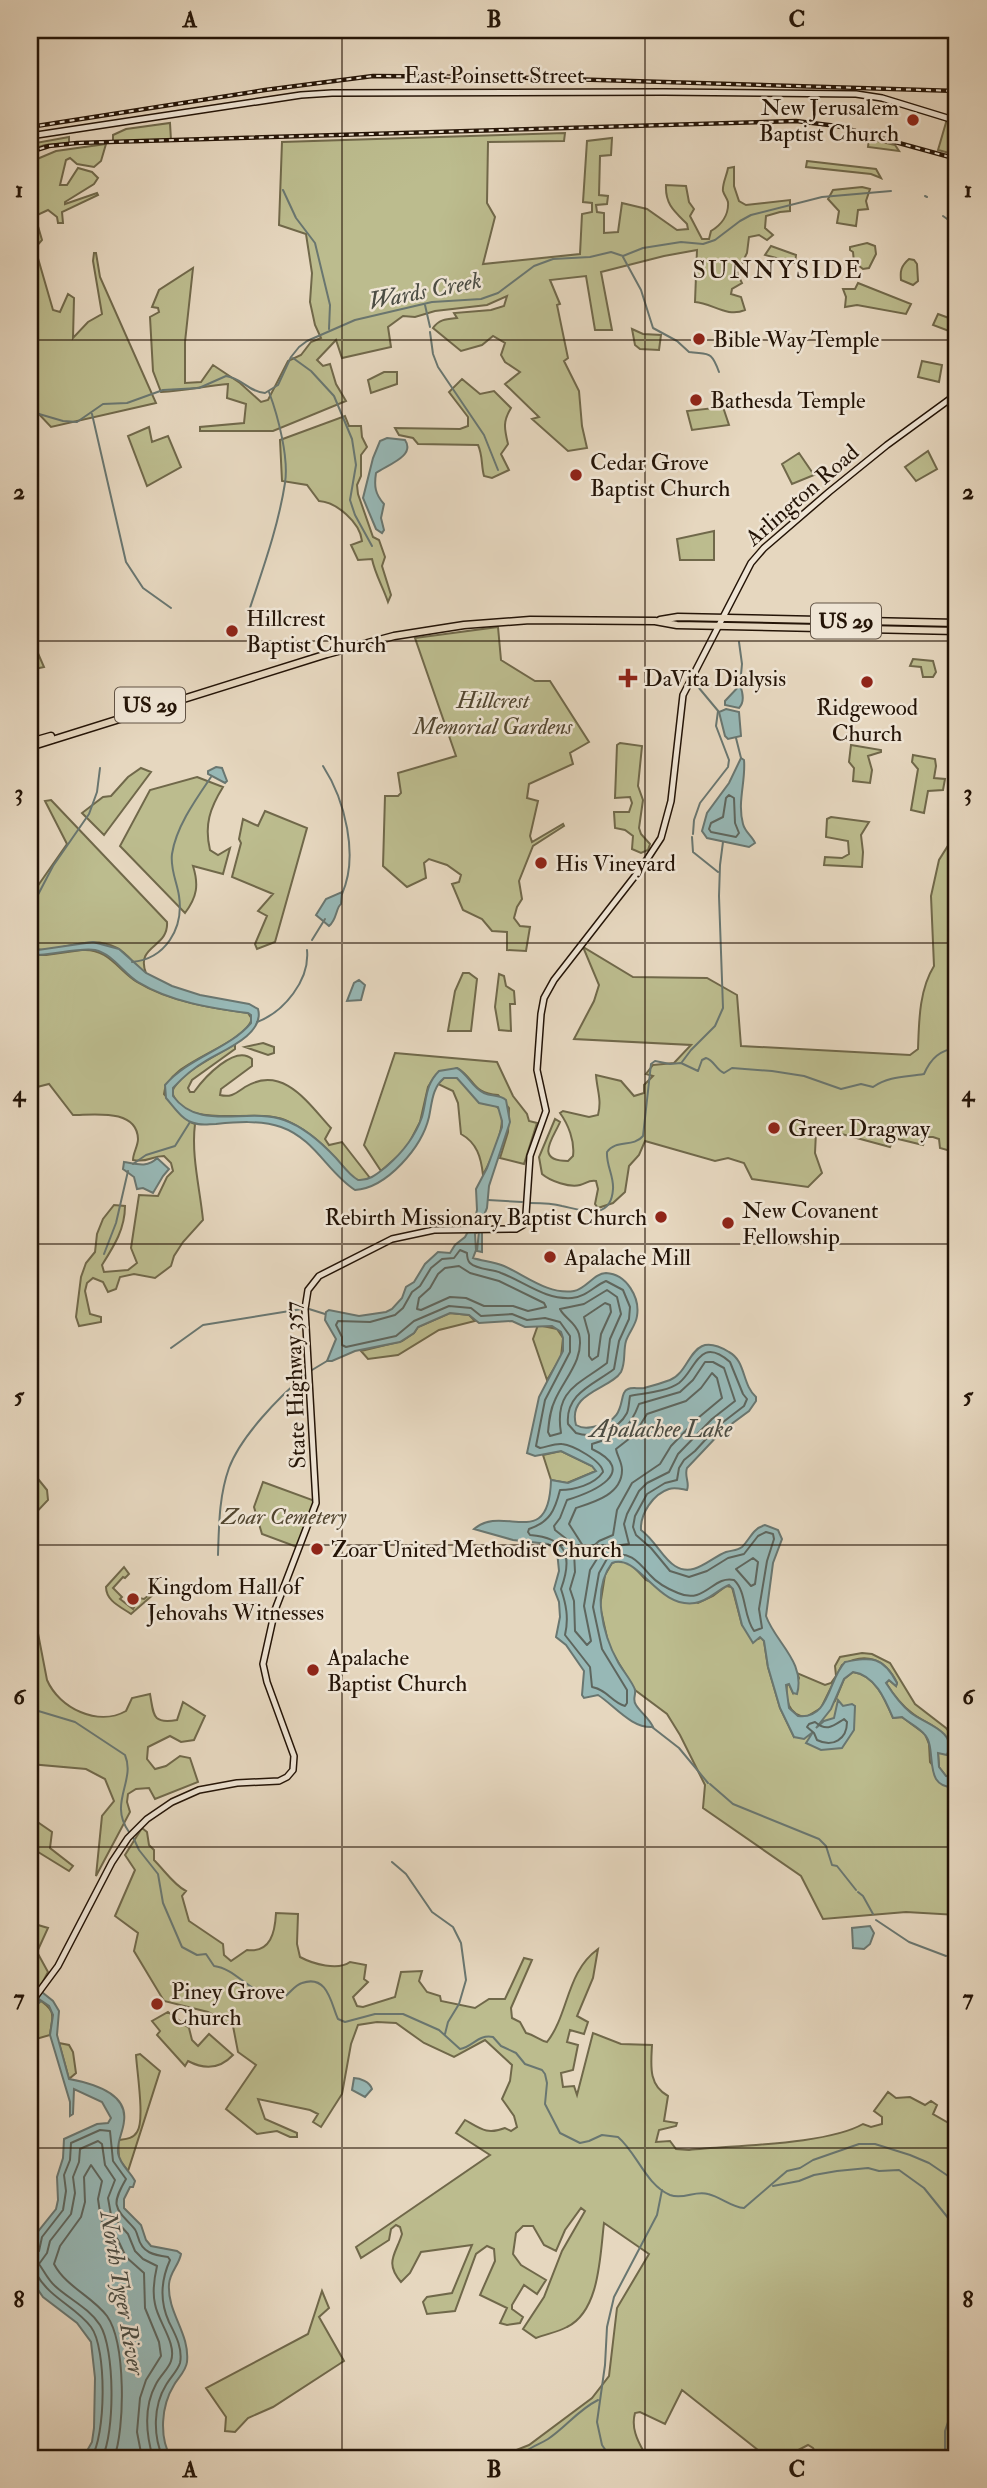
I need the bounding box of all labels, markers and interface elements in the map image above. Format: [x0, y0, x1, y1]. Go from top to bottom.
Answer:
text: A [182, 5, 198, 34]
text: B [486, 5, 502, 34]
text: C [789, 5, 805, 34]
street label: East Poinsett Street [404, 61, 584, 90]
place label: New Jerusalem Baptist Church [759, 93, 899, 149]
marker: New Jerusalem Baptist Church [905, 112, 921, 128]
text: 1 [15, 175, 23, 204]
text: 1 [964, 175, 972, 204]
district label: SUNNYSIDE [693, 255, 863, 286]
water label: Wards Creek [366, 265, 484, 317]
place label: Bible Way Temple [713, 325, 880, 355]
marker: Bible Way Temple [691, 331, 707, 347]
place label: Bathesda Temple [710, 386, 866, 416]
marker: Bathesda Temple [688, 392, 704, 408]
street label: Arlington Road [738, 438, 865, 553]
place label: Cedar Grove Baptist Church [590, 448, 730, 504]
marker: Cedar Grove Baptist Church [568, 467, 584, 483]
text: 2 [13, 477, 25, 506]
text: 2 [962, 477, 974, 506]
place label: Hillcrest Baptist Church [246, 604, 386, 660]
road number: US 29 [811, 604, 881, 638]
marker: Hillcrest Baptist Church [224, 623, 240, 639]
place label: DaVita Dialysis [644, 664, 786, 693]
marker: DaVita Dialysis [618, 668, 638, 688]
marker: Ridgewood Church [859, 674, 875, 690]
park label: Hillcrest Memorial Gardens [412, 686, 573, 741]
road number: US 29 [115, 688, 185, 722]
place label: Ridgewood Church [816, 693, 918, 748]
text: 3 [15, 778, 23, 807]
text: 3 [964, 778, 972, 807]
place label: His Vineyard [555, 849, 676, 878]
marker: His Vineyard [533, 855, 549, 871]
text: 4 [12, 1079, 27, 1108]
text: 4 [961, 1079, 976, 1108]
place label: Greer Dragway [788, 1114, 931, 1143]
marker: Greer Dragway [766, 1120, 782, 1136]
place label: New Covanent Fellowship [742, 1196, 878, 1252]
place label: Rebirth Missionary Baptist Church [324, 1203, 647, 1233]
marker: Rebirth Missionary Baptist Church [653, 1209, 669, 1225]
marker: New Covanent Fellowship [720, 1215, 736, 1231]
place label: Apalache Mill [563, 1243, 691, 1273]
marker: Apalache Mill [542, 1249, 558, 1265]
street label: State Highway 357 [278, 1300, 312, 1469]
text: 5 [14, 1381, 25, 1410]
text: 5 [963, 1381, 974, 1410]
water label: Apalachee Lake [587, 1414, 733, 1445]
park label: Zoar Cemetery [220, 1502, 347, 1531]
place label: Zoar United Methodist Church [331, 1535, 622, 1564]
marker: Zoar United Methodist Church [309, 1541, 325, 1557]
place label: Kingdom Hall of Jehovahs Witnesses [146, 1572, 324, 1627]
marker: Kingdom Hall of Jehovahs Witnesses [125, 1591, 141, 1607]
place label: Apalache Baptist Church [326, 1643, 467, 1699]
marker: Apalache Baptist Church [305, 1662, 321, 1678]
text: 6 [13, 1682, 27, 1711]
text: 6 [962, 1682, 976, 1711]
place label: Piney Grove Church [171, 1977, 285, 2032]
text: 7 [14, 1983, 25, 2012]
text: 7 [963, 1983, 974, 2012]
marker: Piney Grove Church [149, 1996, 165, 2012]
water label: North Tyger River [92, 2206, 152, 2379]
text: 8 [14, 2285, 25, 2314]
text: 8 [963, 2285, 974, 2314]
text: A [182, 2455, 198, 2484]
text: B [486, 2455, 502, 2484]
text: C [789, 2455, 805, 2484]

